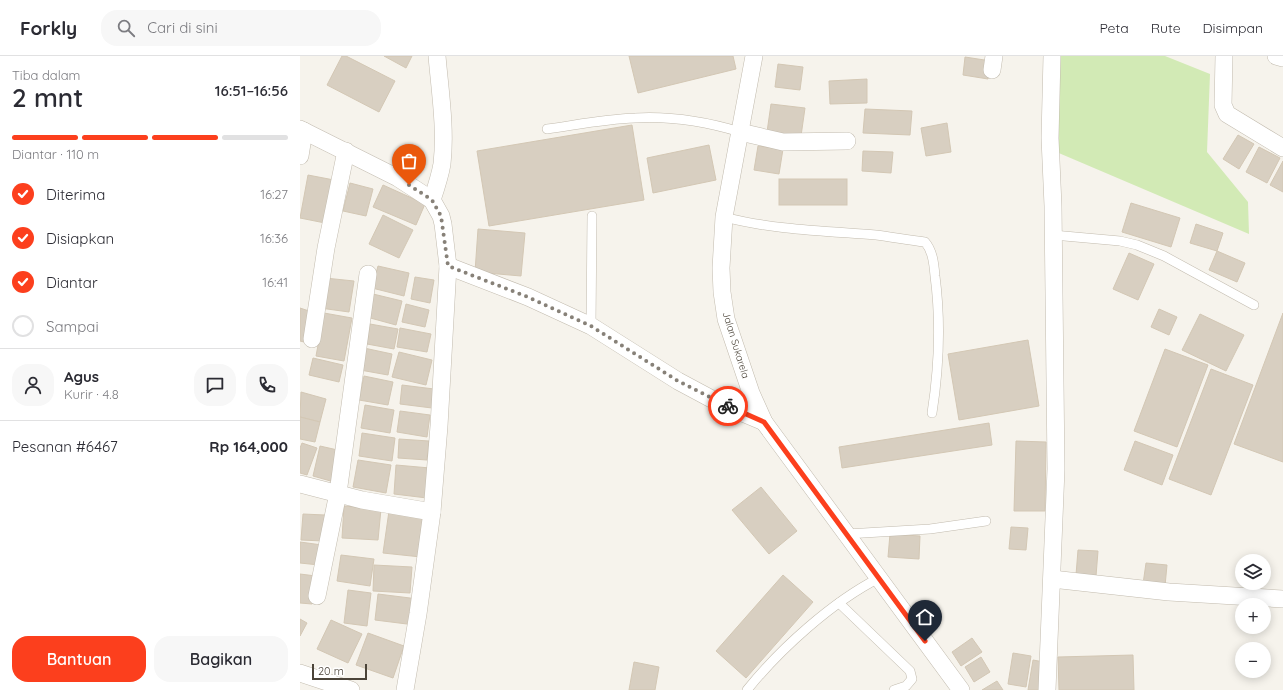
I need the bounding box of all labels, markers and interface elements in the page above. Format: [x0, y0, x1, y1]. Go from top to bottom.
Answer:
search box [101, 10, 381, 46]
text: Forkly [20, 16, 77, 40]
icon: search [115, 17, 137, 39]
text: Cari di sini [147, 18, 218, 37]
text: Peta [1099, 19, 1129, 37]
text: Rute [1151, 19, 1181, 37]
text: Disimpan [1203, 19, 1263, 37]
text: Tiba dalam [12, 67, 80, 83]
text: 2 mnt [12, 81, 83, 114]
text: 16:51–16:56 [215, 81, 288, 100]
pin [392, 144, 426, 185]
text: Diantar · 110 m [12, 146, 99, 162]
icon: bag [398, 150, 420, 172]
icon: check [12, 183, 34, 205]
text: Diterima [46, 185, 105, 204]
text: 16:27 [260, 186, 288, 202]
icon: check [12, 227, 34, 249]
text: Disiapkan [46, 229, 114, 248]
text: 16:36 [260, 230, 288, 246]
icon: check [12, 271, 34, 293]
text: Diantar [46, 273, 98, 292]
text: 16:41 [262, 274, 288, 290]
street label: Jalan Sukarela [720, 310, 752, 380]
text: Sampai [46, 317, 99, 336]
button: person [12, 364, 54, 406]
button: chat [194, 364, 236, 406]
button: phone [246, 364, 288, 406]
text: Agus [64, 367, 99, 386]
text: Kurir · 4.8 [64, 386, 119, 402]
courier [708, 386, 748, 426]
icon: bike [717, 395, 739, 417]
text: Pesanan #6467 [12, 437, 118, 456]
text: Rp 164,000 [209, 437, 288, 456]
map controls [1235, 554, 1271, 678]
button: layers [1235, 554, 1271, 590]
button: + [1235, 598, 1271, 634]
pin [908, 600, 942, 641]
icon: home [914, 606, 936, 628]
button: Bantuan [12, 636, 146, 682]
button: Bagikan [154, 636, 288, 682]
button: − [1235, 642, 1271, 678]
scale bar [312, 662, 367, 681]
text: 20 m [318, 664, 344, 678]

